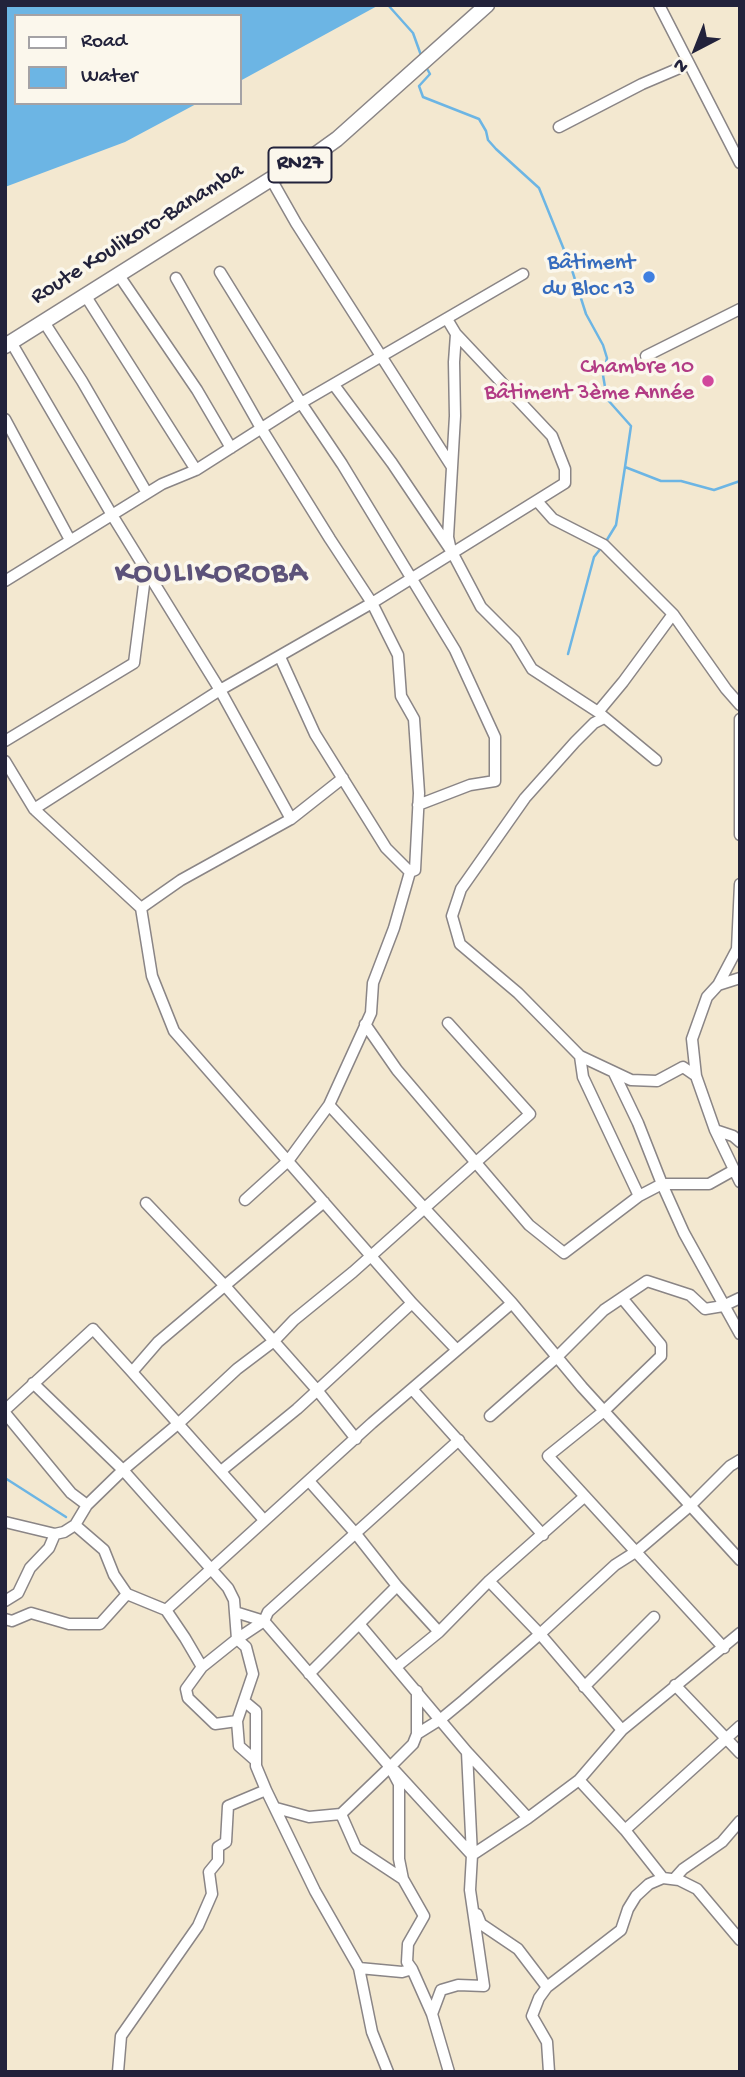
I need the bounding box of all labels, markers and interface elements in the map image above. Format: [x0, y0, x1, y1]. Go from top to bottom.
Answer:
legend [14, 14, 242, 105]
north arrow [661, 14, 731, 84]
text: Road [81, 30, 127, 55]
text: N [669, 52, 694, 78]
text: Water [81, 65, 137, 90]
road number: RN27 [268, 148, 332, 182]
street label: Route Koulikoro-Banamba [26, 158, 250, 312]
place label: Bâtiment du Bloc 13 [542, 250, 635, 304]
marker: Bâtiment du Bloc 13 [641, 269, 657, 285]
place label: Chambre 10 Bâtiment 3ème Année [485, 354, 694, 408]
marker: Chambre 10 Bâtiment 3ème Année [700, 373, 716, 389]
district label: KOULIKOROBA [117, 557, 307, 593]

